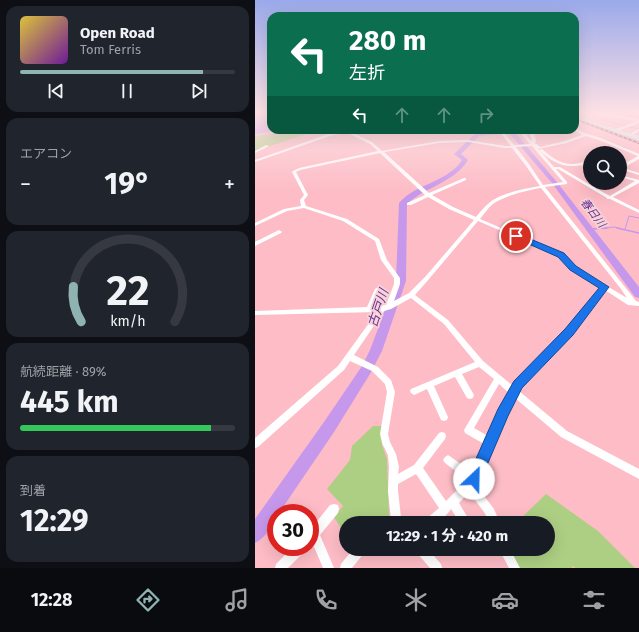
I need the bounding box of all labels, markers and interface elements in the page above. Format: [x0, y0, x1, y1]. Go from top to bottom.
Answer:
text: Open Road [80, 24, 155, 42]
text: 280 m [349, 24, 426, 57]
icon: left [283, 28, 335, 80]
text: Tom Ferris [80, 42, 141, 57]
text: 左折 [349, 62, 385, 84]
icon: previous [45, 80, 67, 102]
icon: pause [116, 80, 138, 102]
icon: next [188, 80, 210, 102]
icon: left [349, 104, 371, 126]
icon: ahead [391, 104, 413, 126]
icon: ahead [433, 104, 455, 126]
icon: right [475, 104, 497, 126]
text: エアコン [20, 146, 72, 161]
map controls [583, 146, 627, 190]
button: search [583, 146, 627, 190]
text: 19° [104, 166, 151, 202]
text: − [20, 171, 31, 198]
text: + [224, 171, 235, 198]
water label: 春日川 [578, 196, 609, 231]
pin [499, 219, 533, 253]
icon: arrive [505, 225, 527, 247]
text: 22 [106, 266, 149, 316]
water label: 古戸川 [365, 285, 392, 329]
text: km/h [110, 313, 145, 330]
text: 航続距離 · 89% [20, 364, 107, 379]
text: 445 km [20, 384, 119, 420]
position arrow [453, 458, 495, 500]
text: 到着 [20, 483, 46, 498]
text: 12:29 [20, 503, 89, 539]
speed limit sign: 30 [267, 504, 319, 556]
text: 12:29 · 1 分 · 420 m [386, 527, 508, 545]
icon: directions [134, 586, 162, 614]
icon: music [223, 586, 251, 614]
icon: phone [312, 586, 340, 614]
icon: climate [402, 586, 430, 614]
icon: car [491, 586, 519, 614]
icon: filters [580, 586, 608, 614]
text: 12:28 [31, 589, 72, 611]

